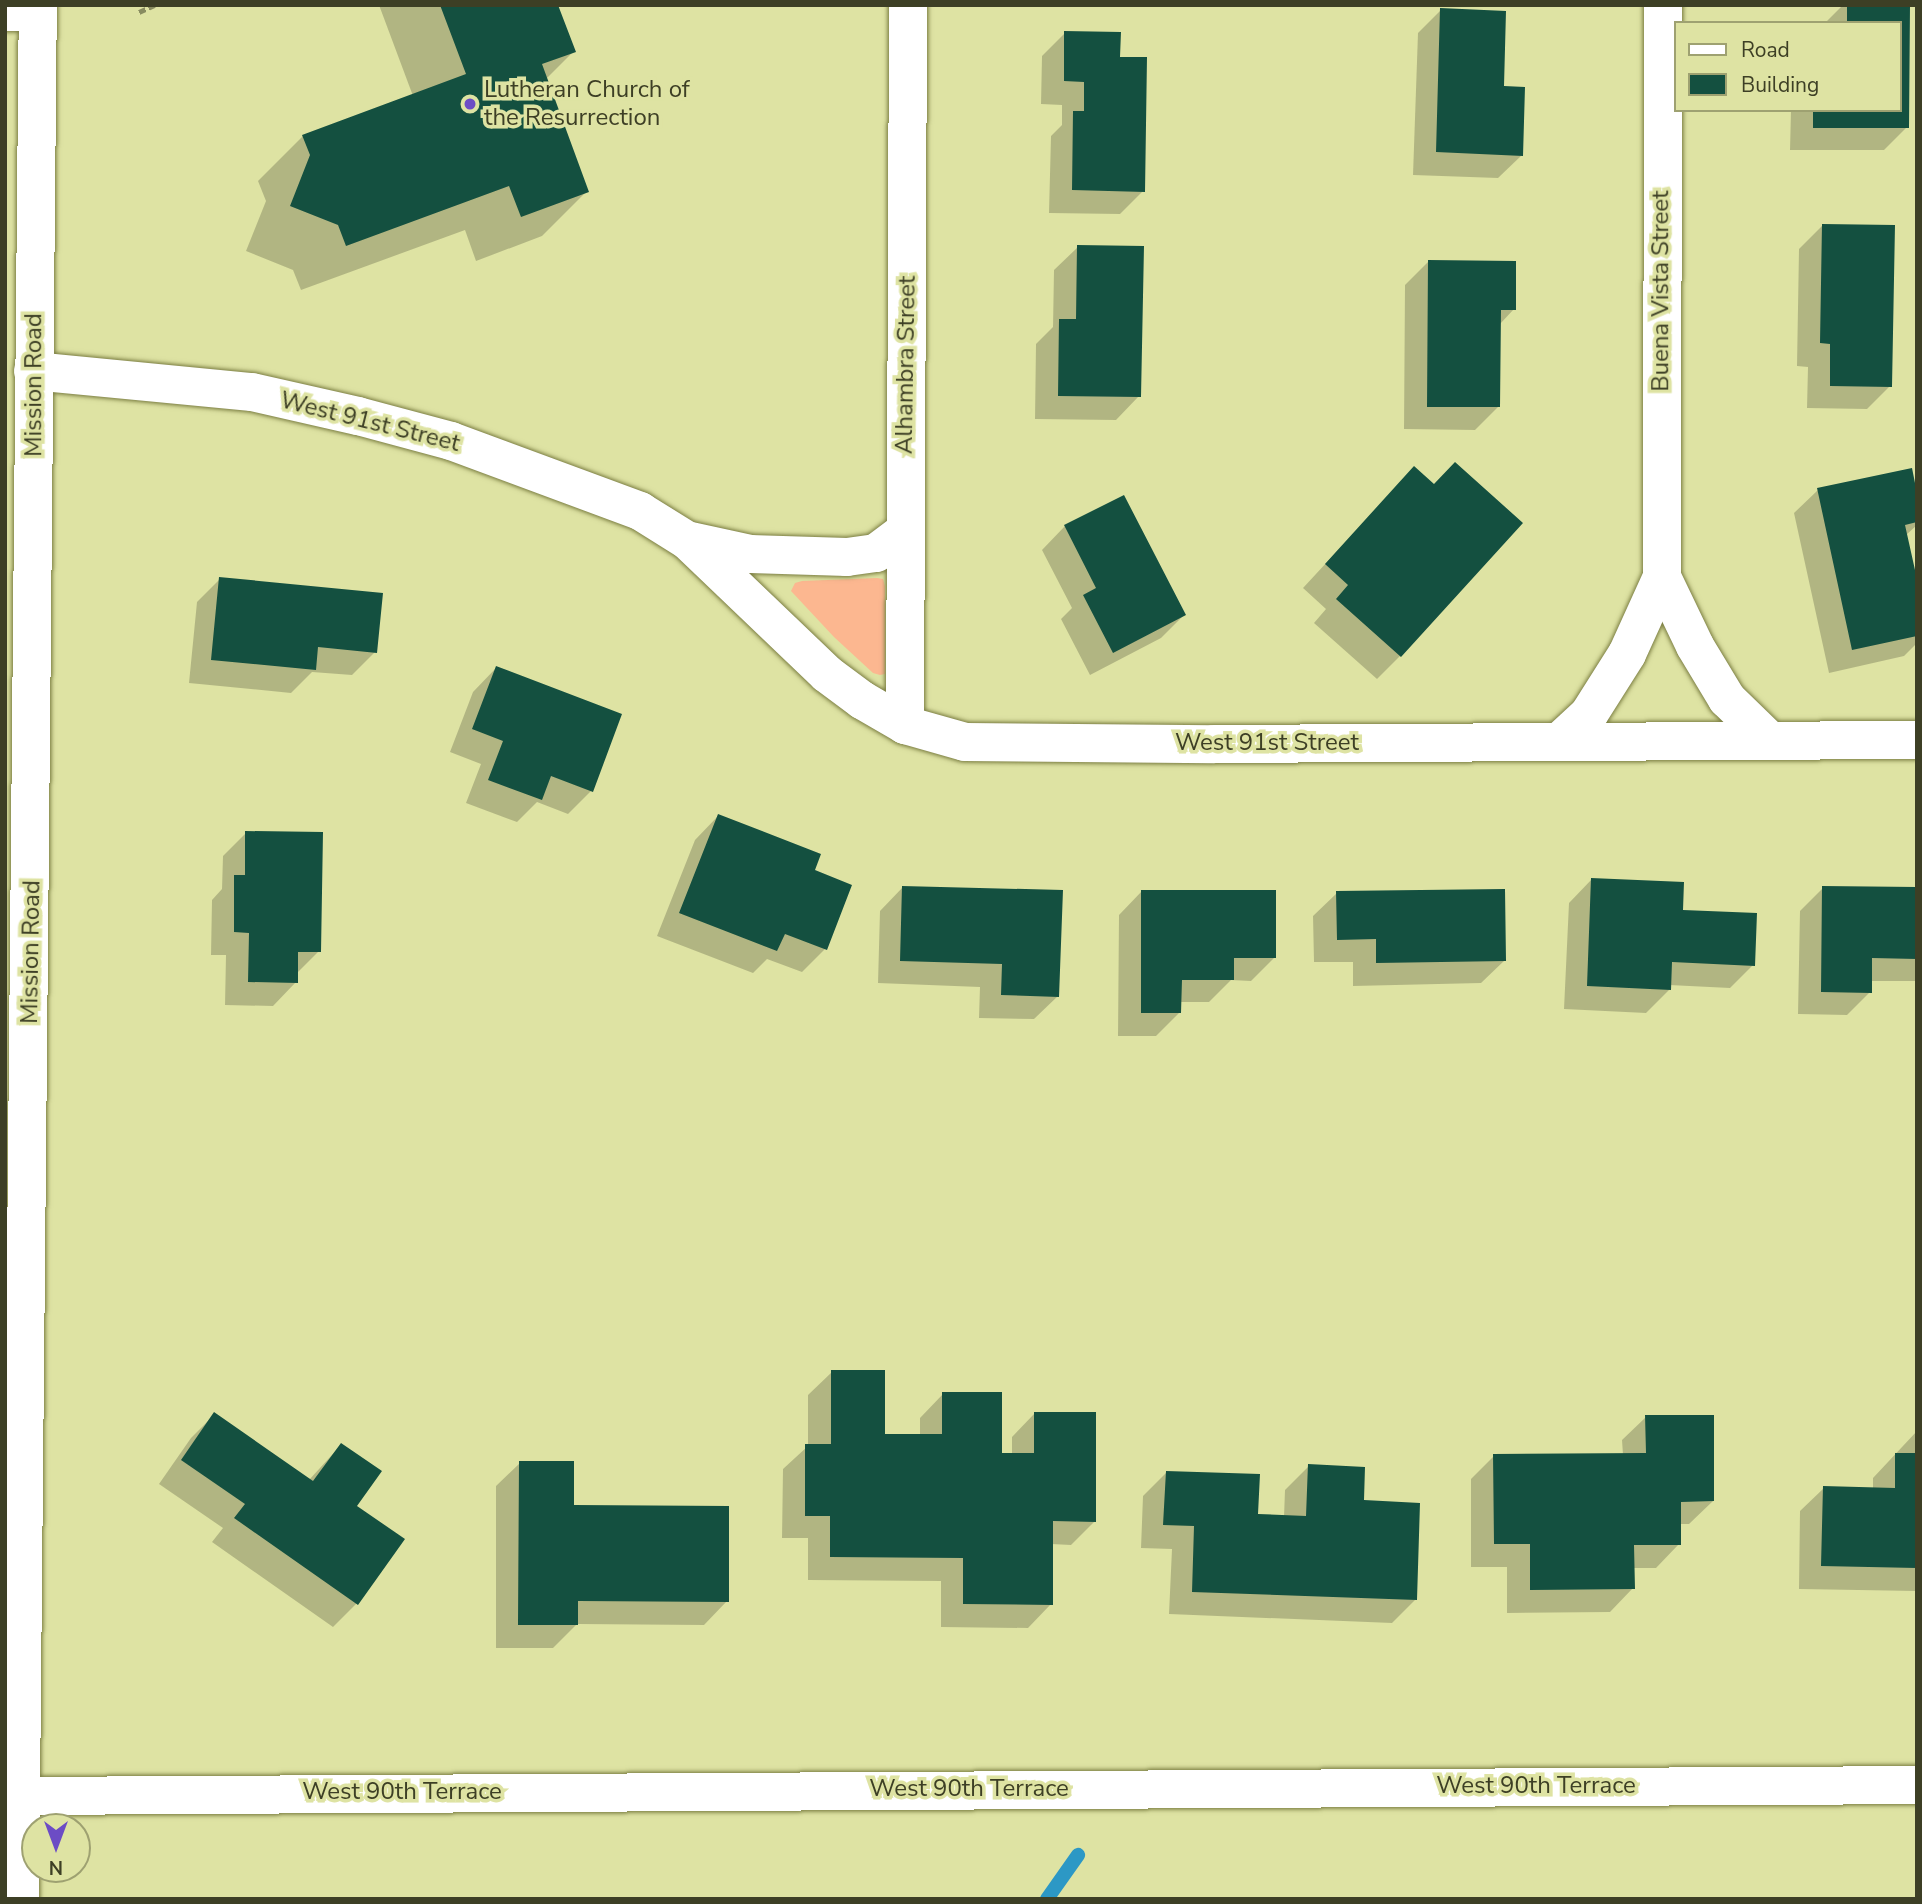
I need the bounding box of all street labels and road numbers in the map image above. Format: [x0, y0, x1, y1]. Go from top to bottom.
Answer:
street label: Buena Vista Street [1647, 190, 1675, 392]
street label: Alhambra Street [890, 276, 922, 454]
street label: Mission Road [20, 313, 48, 457]
street label: West 91st Street [277, 386, 463, 458]
street label: West 91st Street [1175, 729, 1359, 757]
street label: Mission Road [15, 880, 47, 1024]
street label: West 90th Terrace [1436, 1772, 1636, 1800]
street label: West 90th Terrace [869, 1775, 1069, 1803]
street label: West 90th Terrace [302, 1778, 502, 1806]

